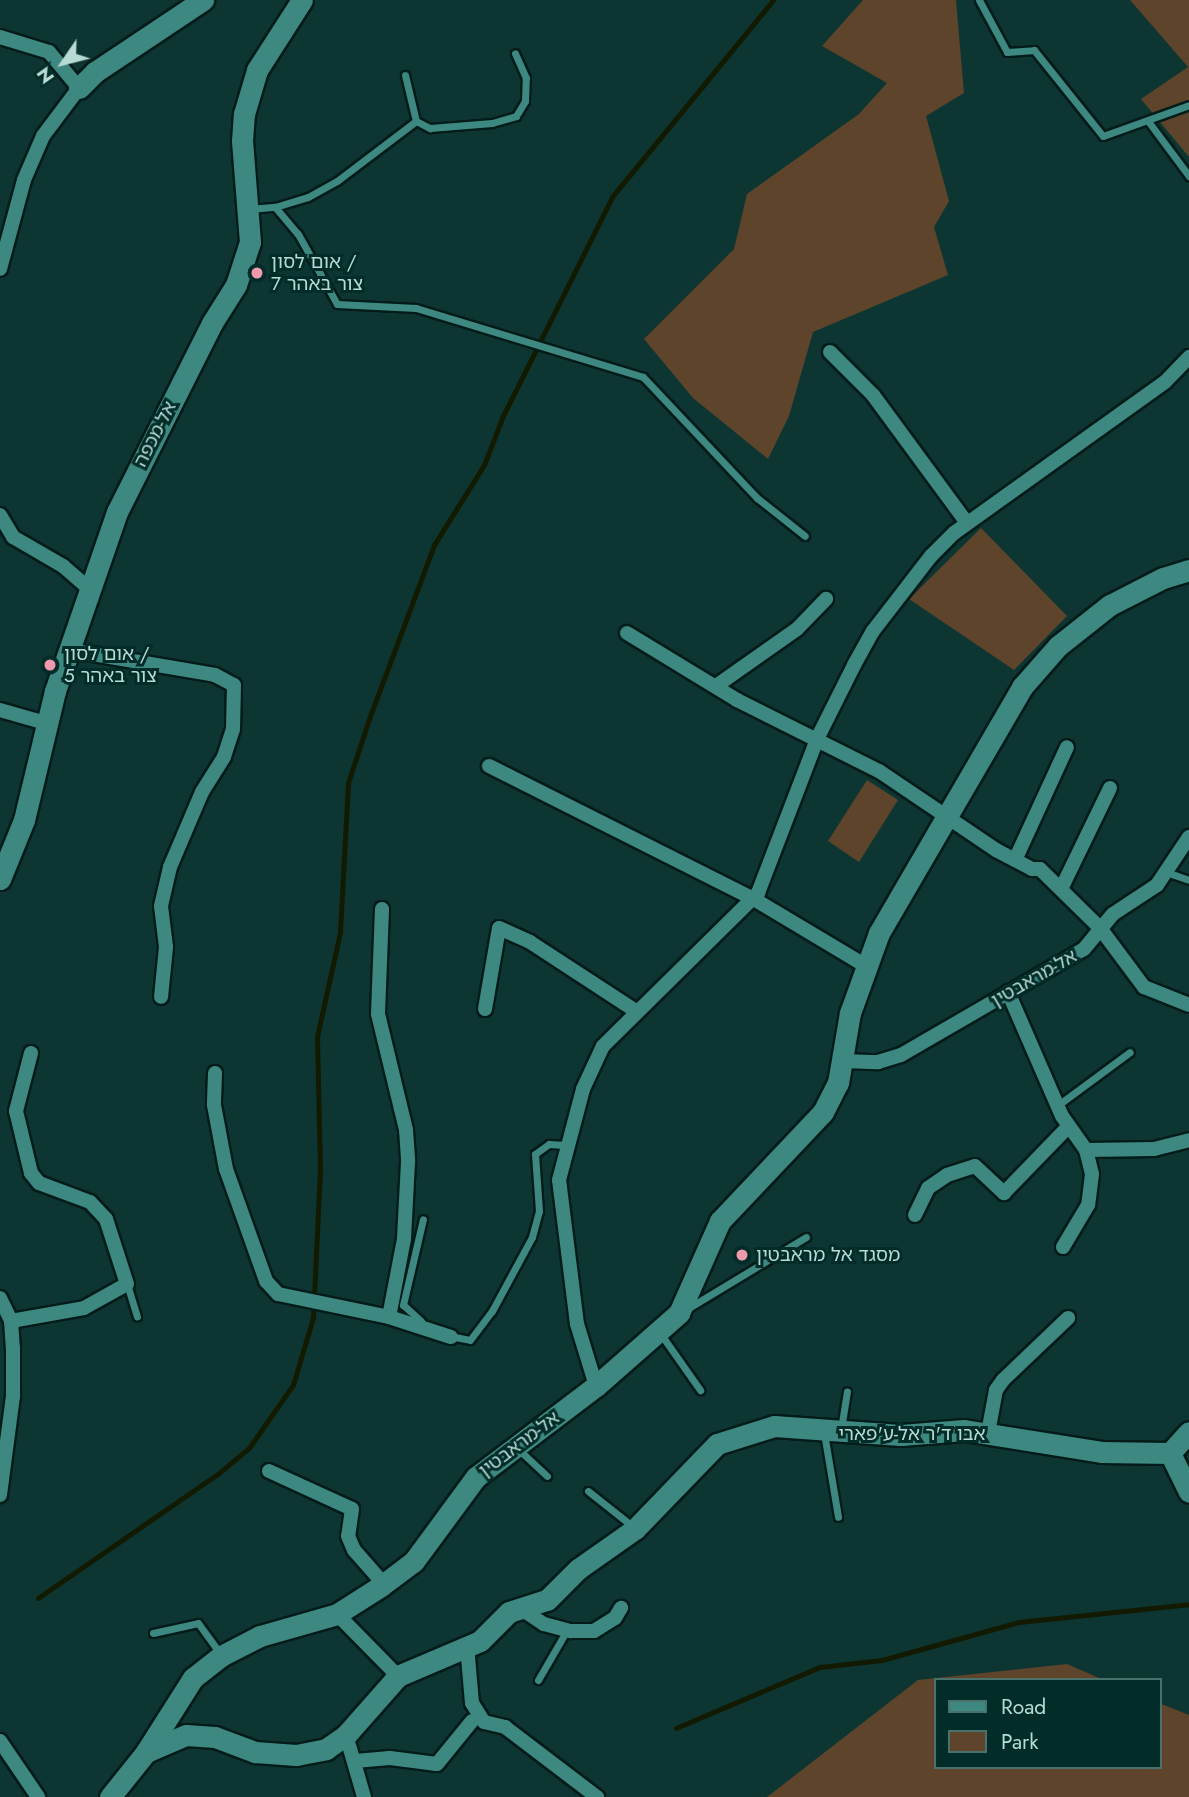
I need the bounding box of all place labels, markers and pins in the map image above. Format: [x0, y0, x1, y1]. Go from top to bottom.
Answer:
place label: אום לסון / צור באהר 7 [271, 251, 363, 295]
marker: אום לסון / צור באהר 7 [249, 265, 265, 281]
place label: אום לסון / צור באהר 5 [64, 643, 157, 687]
marker: אום לסון / צור באהר 5 [42, 657, 58, 673]
place label: מסגד אל מראבטין [756, 1244, 900, 1266]
marker: מסגד אל מראבטין [734, 1247, 750, 1263]

